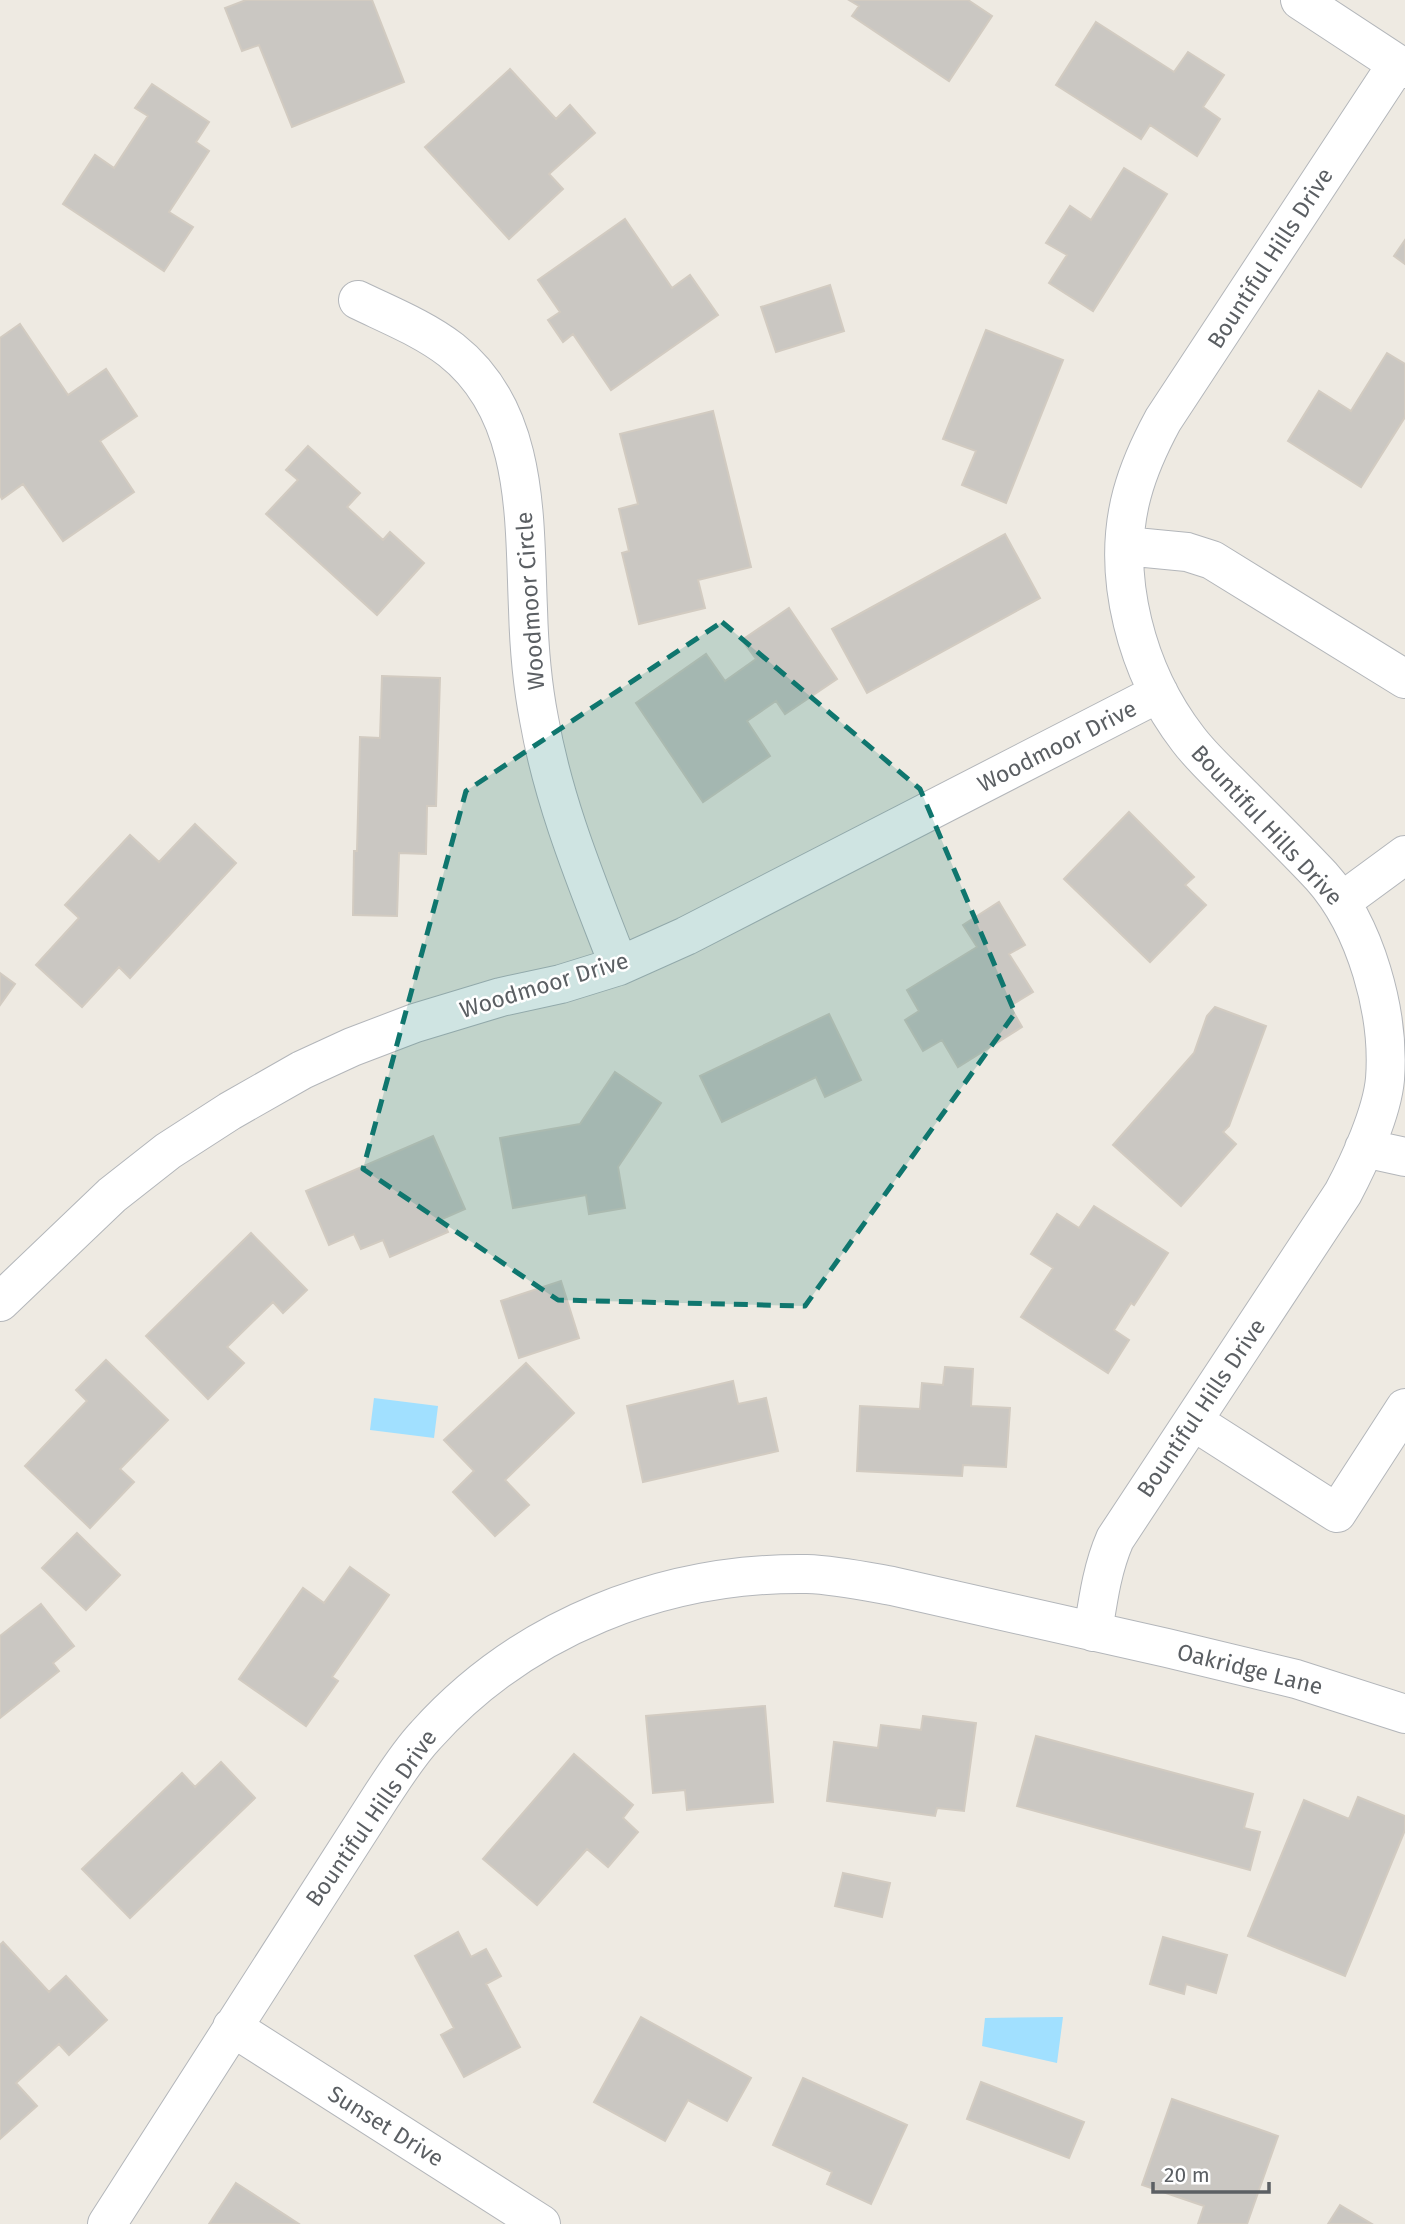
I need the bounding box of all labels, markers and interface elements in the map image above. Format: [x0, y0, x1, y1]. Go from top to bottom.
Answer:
street label: Bountiful Hills Drive [1201, 163, 1339, 353]
street label: Woodmoor Circle [510, 511, 550, 691]
street label: Woodmoor Drive [973, 694, 1141, 798]
street label: Bountiful Hills Drive [1185, 739, 1349, 911]
street label: Woodmoor Drive [456, 946, 632, 1024]
street label: Bountiful Hills Drive [1131, 1313, 1271, 1503]
street label: Oakridge Lane [1174, 1637, 1326, 1701]
street label: Bountiful Hills Drive [299, 1724, 443, 1912]
street label: Sunset Drive [323, 2079, 449, 2173]
scale bar [1153, 2150, 1268, 2194]
text: 20 m [1164, 2162, 1210, 2188]

